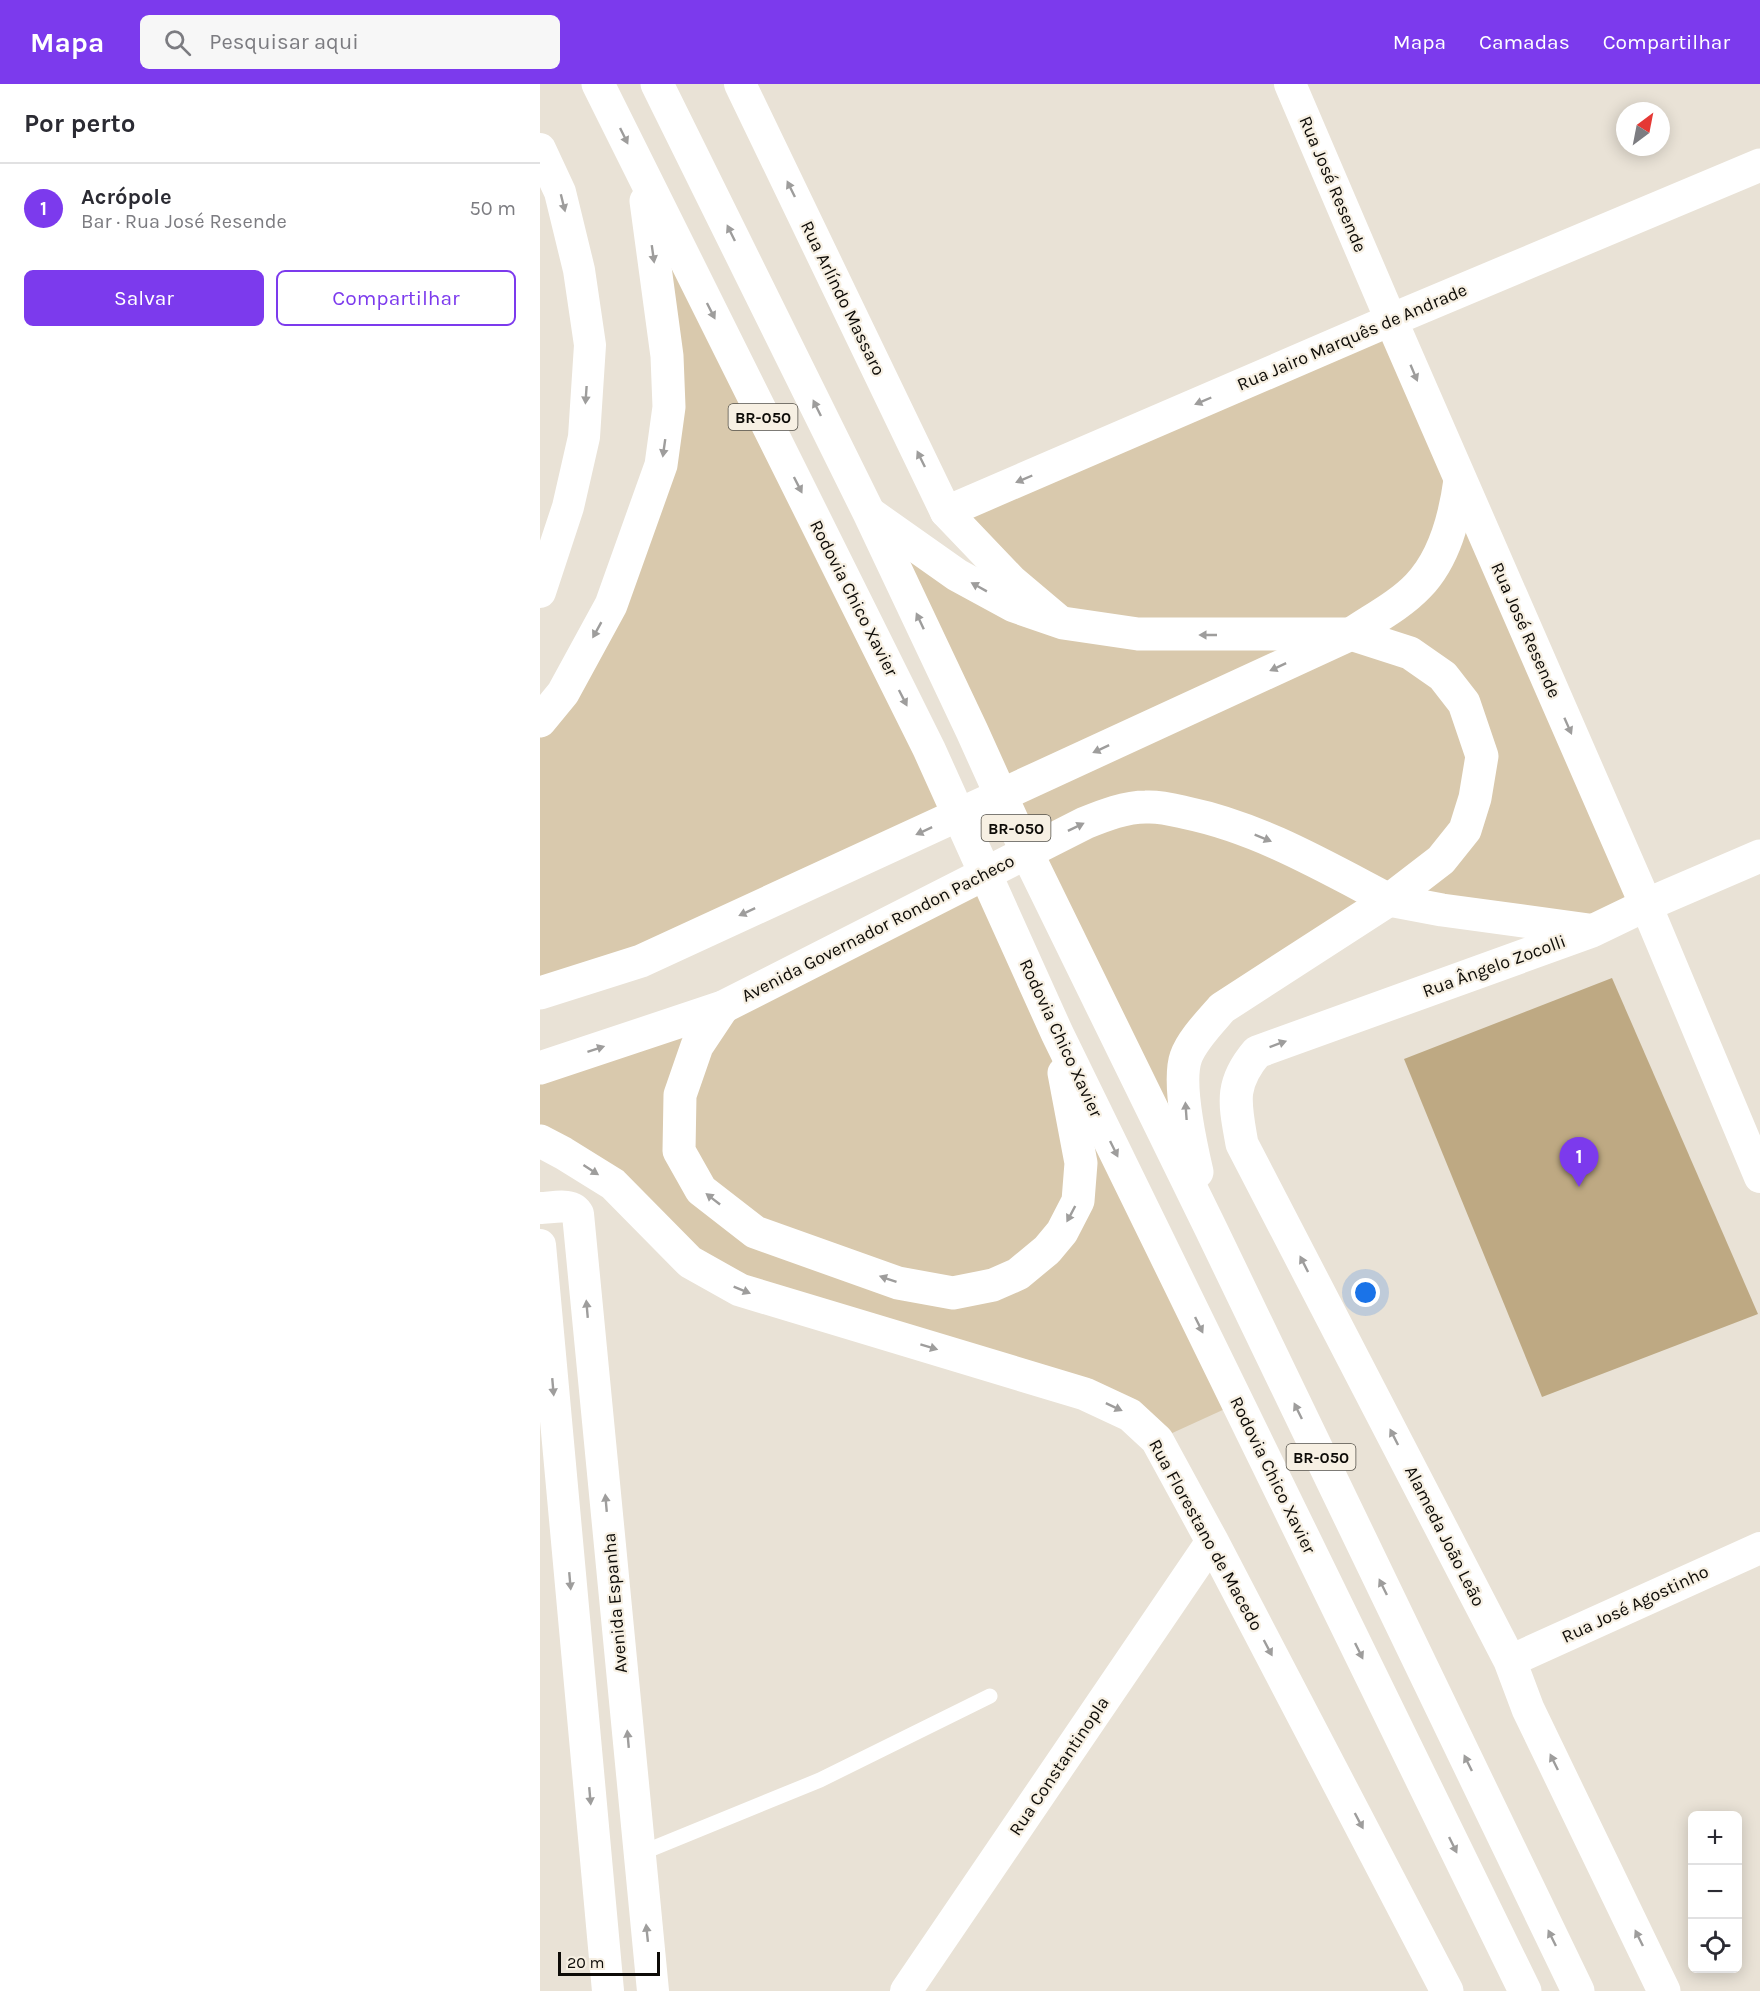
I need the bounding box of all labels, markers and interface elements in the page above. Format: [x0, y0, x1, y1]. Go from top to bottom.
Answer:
search box [140, 15, 560, 69]
text: Mapa [30, 26, 104, 59]
icon: search [161, 26, 194, 59]
text: Pesquisar aqui [209, 29, 359, 55]
text: Mapa [1393, 30, 1446, 54]
text: Camadas [1479, 30, 1570, 54]
text: Compartilhar [1603, 30, 1730, 54]
north arrow [1616, 102, 1670, 156]
text: Por perto [24, 108, 135, 139]
street label: Rua José Resende [1294, 113, 1372, 255]
one-way arrow [619, 128, 628, 145]
one-way arrow [786, 181, 795, 198]
text: Acrópole [81, 184, 172, 210]
one-way arrow [558, 194, 568, 212]
text: 1 [40, 197, 47, 220]
text: 50 m [469, 197, 516, 220]
text: Bar · Rua José Resende [81, 210, 287, 233]
street label: Rua Arlíndo Massaro [796, 217, 890, 379]
one-way arrow [726, 224, 736, 242]
one-way arrow [649, 245, 658, 264]
button: Salvar [24, 270, 264, 326]
button: Compartilhar [276, 270, 516, 326]
street label: Rua Jairo Marquês de Andrade [1234, 278, 1470, 396]
one-way arrow [705, 302, 715, 320]
one-way arrow [1409, 365, 1419, 383]
one-way arrow [582, 386, 591, 405]
one-way arrow [1193, 396, 1211, 406]
one-way arrow [812, 399, 821, 416]
road number: BR-050 [728, 404, 798, 430]
one-way arrow [659, 438, 668, 457]
one-way arrow [916, 451, 925, 468]
one-way arrow [1015, 474, 1032, 483]
one-way arrow [793, 477, 802, 494]
street label: Rodovia Chico Xavier [805, 516, 903, 680]
street label: Rua José Resende [1486, 559, 1566, 701]
one-way arrow [971, 582, 988, 592]
one-way arrow [916, 613, 925, 630]
one-way arrow [592, 622, 602, 639]
one-way arrow [1199, 630, 1218, 640]
one-way arrow [1270, 663, 1287, 672]
one-way arrow [899, 689, 908, 706]
one-way arrow [1563, 717, 1572, 734]
one-way arrow [1092, 744, 1110, 754]
road number: BR-050 [982, 815, 1050, 841]
one-way arrow [1068, 822, 1085, 832]
one-way arrow [916, 826, 933, 835]
one-way arrow [1254, 834, 1272, 843]
street label: Avenida Governador Rondon Pacheco [738, 849, 1018, 1007]
one-way arrow [737, 907, 755, 917]
street label: Rua Ângelo Zocolli [1419, 930, 1569, 1002]
street label: Rodovia Chico Xavier [1015, 955, 1108, 1121]
one-way arrow [1269, 1039, 1287, 1049]
one-way arrow [587, 1044, 605, 1054]
one-way arrow [1181, 1101, 1191, 1120]
pin: 1 [1560, 1138, 1598, 1187]
one-way arrow [1109, 1141, 1118, 1158]
one-way arrow [583, 1164, 599, 1175]
one-way arrow [705, 1192, 721, 1205]
one-way arrow [1067, 1205, 1076, 1222]
one-way arrow [1299, 1255, 1309, 1272]
one-way arrow [879, 1274, 897, 1284]
your location [1351, 1278, 1380, 1307]
one-way arrow [734, 1285, 752, 1295]
one-way arrow [582, 1299, 592, 1318]
one-way arrow [1195, 1316, 1204, 1333]
one-way arrow [920, 1343, 938, 1352]
one-way arrow [548, 1378, 558, 1397]
street label: Rodovia Chico Xavier [1225, 1393, 1321, 1558]
one-way arrow [1105, 1403, 1122, 1412]
one-way arrow [1294, 1403, 1303, 1420]
one-way arrow [1389, 1428, 1399, 1445]
street label: Rua Florestano de Macedo [1144, 1435, 1268, 1635]
road number: BR-050 [1286, 1444, 1356, 1470]
street label: Alameda João Leão [1400, 1462, 1490, 1610]
one-way arrow [601, 1493, 611, 1512]
street label: Avenida Espanha [598, 1532, 632, 1674]
street label: Rua José Agostinho [1558, 1560, 1712, 1648]
one-way arrow [566, 1572, 575, 1591]
one-way arrow [1378, 1578, 1388, 1595]
one-way arrow [1264, 1640, 1273, 1657]
one-way arrow [1354, 1642, 1363, 1659]
street label: Rua Constantinopla [1004, 1692, 1114, 1840]
one-way arrow [623, 1729, 633, 1748]
one-way arrow [1463, 1754, 1472, 1771]
one-way arrow [1550, 1754, 1559, 1771]
one-way arrow [585, 1787, 595, 1806]
map controls [1688, 1811, 1742, 1973]
button: + [1688, 1811, 1742, 1865]
one-way arrow [1354, 1813, 1363, 1830]
one-way arrow [1449, 1836, 1458, 1853]
button: − [1688, 1865, 1742, 1919]
button: locate [1688, 1919, 1742, 1973]
one-way arrow [642, 1923, 652, 1942]
one-way arrow [1548, 1930, 1557, 1947]
one-way arrow [1634, 1930, 1643, 1947]
scale bar [558, 1949, 660, 1976]
text: 20 m [567, 1953, 605, 1972]

